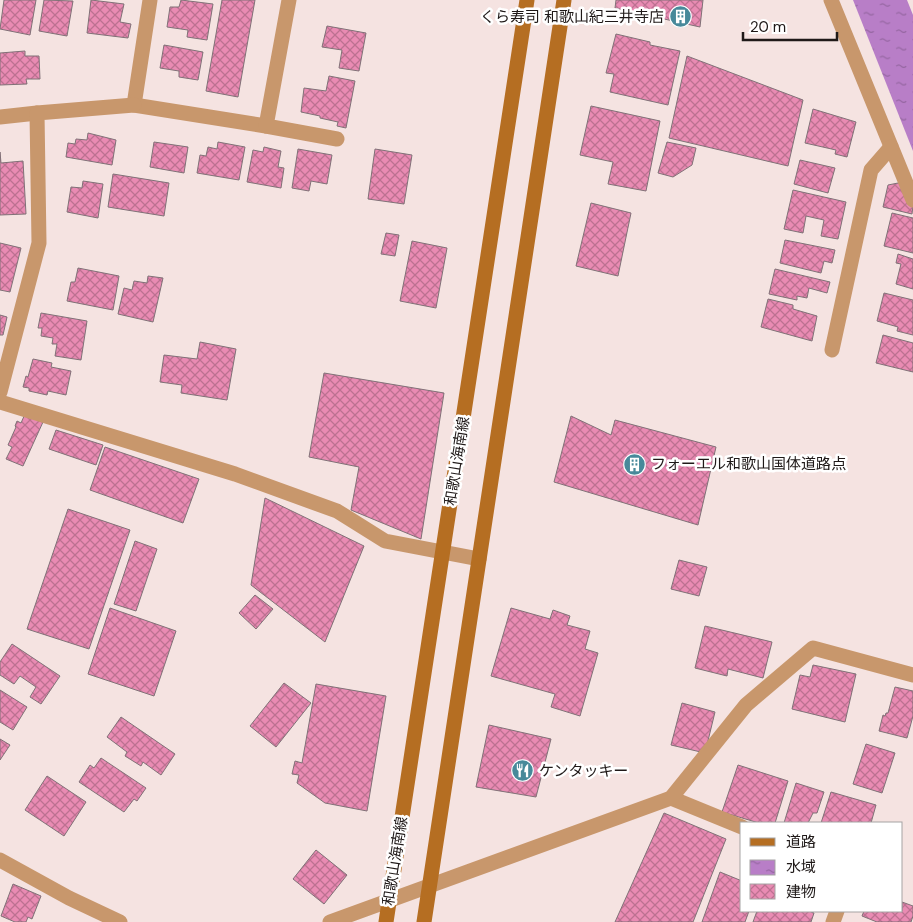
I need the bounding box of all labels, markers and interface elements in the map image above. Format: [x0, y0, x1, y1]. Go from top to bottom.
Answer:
building icon: くら寿司 和歌山紀三井寺店 [668, 5, 692, 29]
place label: くら寿司 和歌山紀三井寺店 [480, 7, 664, 27]
scale bar [743, 10, 837, 42]
text: 20 m [750, 17, 786, 37]
street label: 和歌山海南線 [440, 415, 474, 507]
building icon: フォーエル和歌山国体道路点 [623, 452, 647, 476]
place label: フォーエル和歌山国体道路点 [651, 454, 846, 474]
restaurant icon: ケンタッキー [511, 759, 535, 783]
place label: ケンタッキー [539, 761, 629, 781]
street label: 和歌山海南線 [378, 815, 412, 907]
legend [740, 822, 903, 912]
text: 道路 [786, 832, 816, 852]
text: 水域 [786, 857, 816, 877]
text: 建物 [786, 882, 816, 902]

